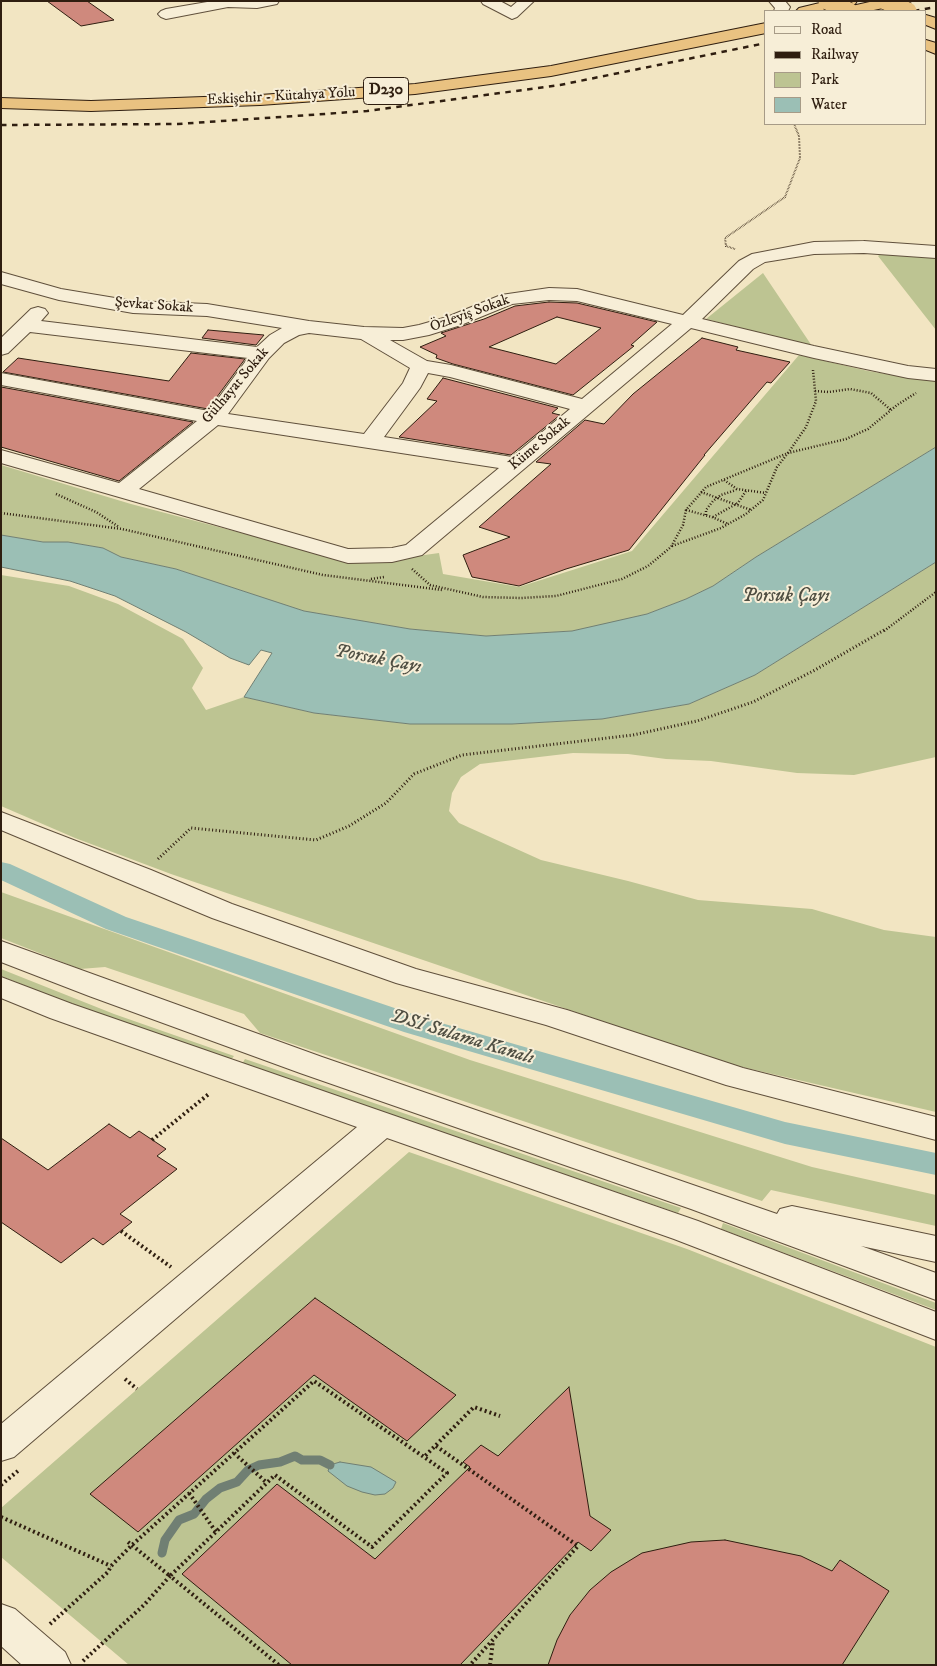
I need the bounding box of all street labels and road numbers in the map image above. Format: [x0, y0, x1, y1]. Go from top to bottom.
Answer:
road number: D230 [364, 78, 408, 104]
street label: Eskişehir - Kütahya Yolu [206, 84, 356, 110]
street label: Özleyiş Sokak [428, 291, 512, 337]
street label: Şevkat Sokak [114, 294, 194, 318]
street label: Gülhayat Sokak [199, 344, 273, 428]
street label: Küme Sokak [506, 413, 574, 475]

